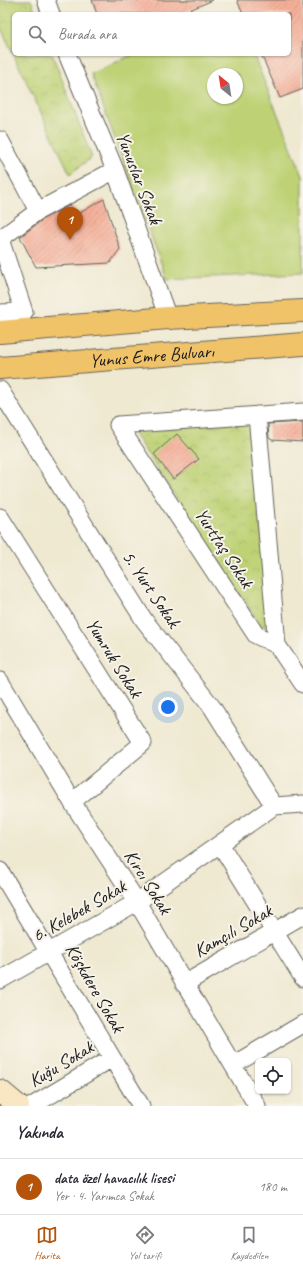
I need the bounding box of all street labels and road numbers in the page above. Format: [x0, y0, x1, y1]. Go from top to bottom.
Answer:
street label: Yunuslar Sokak [110, 128, 168, 230]
street label: Yunus Emre Bulvarı [88, 339, 216, 373]
street label: Yurttaş Sokak [189, 503, 259, 594]
street label: 5. Yurt Sokak [117, 546, 187, 634]
street label: Yumruk Sokak [80, 614, 148, 703]
street label: Kırcı Sokak [119, 845, 178, 920]
street label: 6. Kelebek Sokak [28, 874, 131, 948]
street label: Kamçılı Sokak [190, 898, 277, 963]
street label: Köşkdere Sokak [60, 939, 131, 1038]
street label: Kuğu Sokak [24, 1035, 99, 1093]

